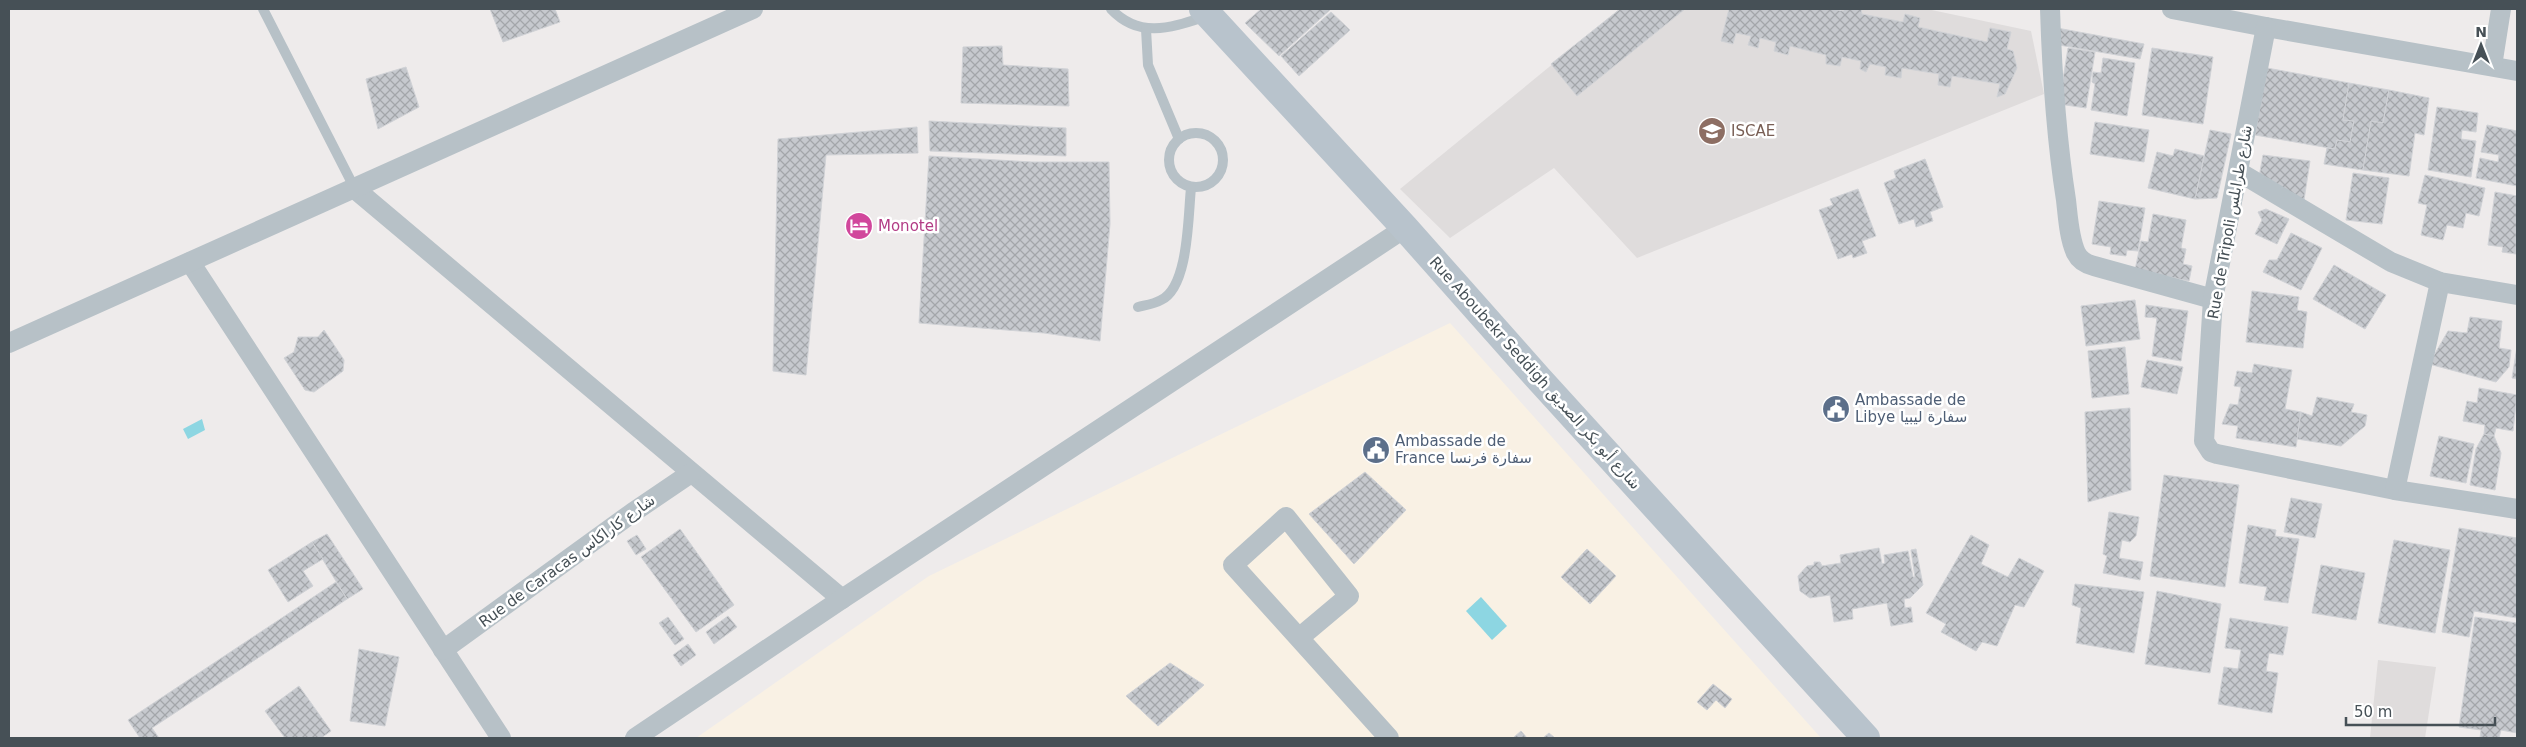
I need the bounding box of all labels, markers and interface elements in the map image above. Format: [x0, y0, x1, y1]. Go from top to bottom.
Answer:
north arrow [2456, 20, 2506, 70]
text: N [2475, 24, 2487, 40]
school or university icon: ISCAE [1697, 116, 1727, 146]
place label: ISCAE [1731, 122, 1775, 140]
street label: Rue de Tripoli شارع طرابلس [2204, 124, 2256, 320]
hotel icon: Monotel [844, 211, 874, 241]
place label: Monotel [878, 217, 938, 235]
street label: Rue Aboubekr Seddigh شارع أبو بكر الصديق [1426, 252, 1645, 493]
place label: Ambassade de Libye سفارة ليبيا [1855, 391, 1967, 426]
public building icon: Ambassade de Libye سفارة ليبيا [1821, 394, 1851, 424]
place label: Ambassade de France سفارة فرنسا [1395, 432, 1532, 467]
public building icon: Ambassade de France سفارة فرنسا [1361, 435, 1391, 465]
street label: Rue de Caracas شارع كاراكاس [476, 491, 658, 631]
scale bar [2346, 694, 2495, 726]
text: 50 m [2354, 703, 2392, 721]

